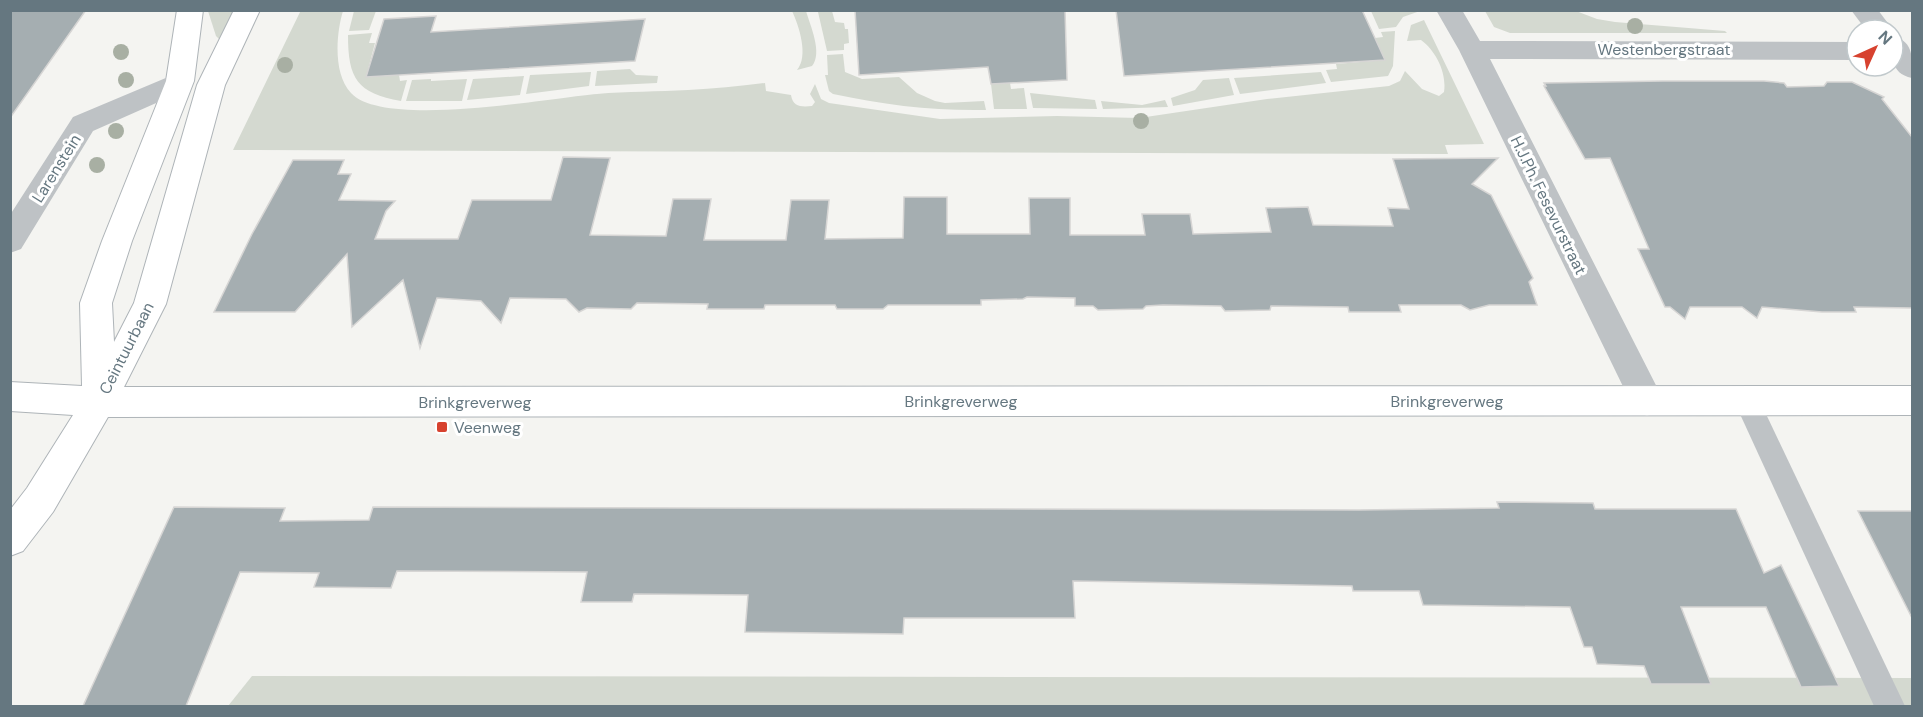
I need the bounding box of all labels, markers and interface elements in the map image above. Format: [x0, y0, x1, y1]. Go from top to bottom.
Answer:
north arrow [1845, 18, 1905, 78]
text: N [1874, 26, 1897, 49]
street label: Westenbergstraat [1598, 39, 1730, 60]
street label: Larenstein [27, 130, 86, 206]
street label: H.J.Ph. Fesevurstraat [1506, 132, 1591, 278]
street label: Ceintuurbaan [94, 299, 159, 398]
street label: Brinkgreverweg [905, 391, 1018, 412]
street label: Brinkgreverweg [1391, 391, 1504, 412]
street label: Brinkgreverweg [419, 392, 532, 413]
place label: Veenweg [454, 417, 521, 438]
marker: Veenweg [435, 420, 449, 434]

